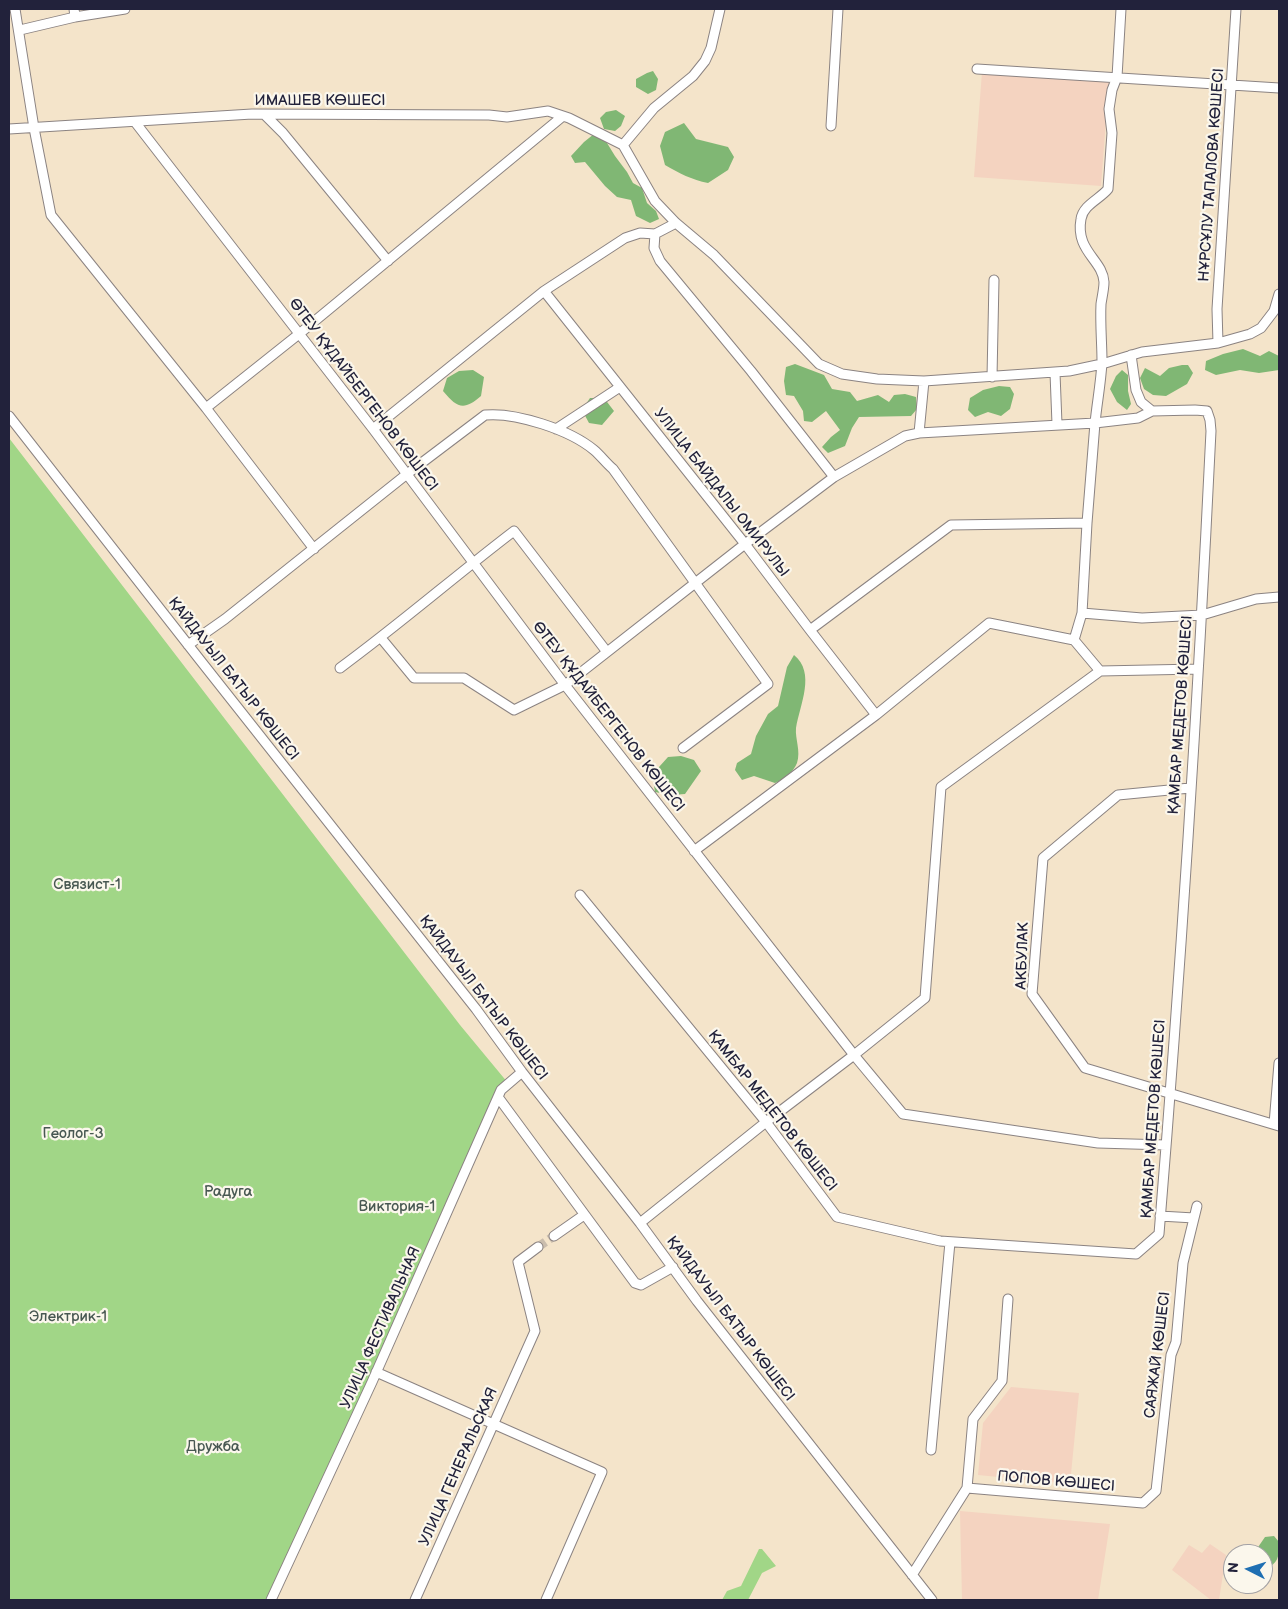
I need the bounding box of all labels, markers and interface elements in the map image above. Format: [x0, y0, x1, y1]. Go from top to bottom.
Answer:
street label: НҰРСҰЛУ ТАПАЛОВА КӨШЕСІ [1196, 68, 1228, 282]
street label: ИМАШЕВ КӨШЕСІ [255, 92, 385, 110]
street label: ӨТЕУ ҚҰДАЙБЕРГЕНОВ КӨШЕСІ [285, 295, 441, 495]
street label: УЛИЦА БАЙДАЛЫ ОМИРУЛЫ [650, 405, 792, 581]
street label: ҚАЙДАУЫЛ БАТЫР КӨШЕСІ [164, 594, 302, 764]
street label: ҚАМБАР МЕДЕТОВ КӨШЕСІ [1165, 615, 1197, 815]
street label: ӨТЕУ ҚҰДАЙБЕРГЕНОВ КӨШЕСІ [528, 618, 688, 816]
park label: Связист-1 [53, 876, 121, 894]
street label: ҚАЙДАУЫЛ БАТЫР КӨШЕСІ [415, 912, 551, 1084]
street label: АКБУЛАК [1013, 922, 1033, 990]
street label: ҚАМБАР МЕДЕТОВ КӨШЕСІ [1138, 1019, 1170, 1219]
street label: ҚАМБАР МЕДЕТОВ КӨШЕСІ [703, 1027, 841, 1195]
park label: Геолог-3 [42, 1125, 104, 1143]
park label: Радуга [204, 1183, 252, 1201]
park label: Виктория-1 [359, 1198, 435, 1216]
street label: ҚАЙДАУЫЛ БАТЫР КӨШЕСІ [662, 1233, 798, 1405]
street label: УЛИЦА ФЕСТИВАЛЬНАЯ [337, 1244, 425, 1412]
street label: САЯЖАЙ КӨШЕСІ [1141, 1291, 1175, 1419]
park label: Электрик-1 [29, 1308, 107, 1326]
street label: УЛИЦА ГЕНЕРАЛЬСКАЯ [416, 1385, 502, 1549]
park label: Дружба [186, 1438, 240, 1456]
street label: ПОПОВ КӨШЕСІ [997, 1468, 1115, 1496]
north arrow [1223, 1544, 1273, 1594]
text: N [1225, 1562, 1242, 1574]

